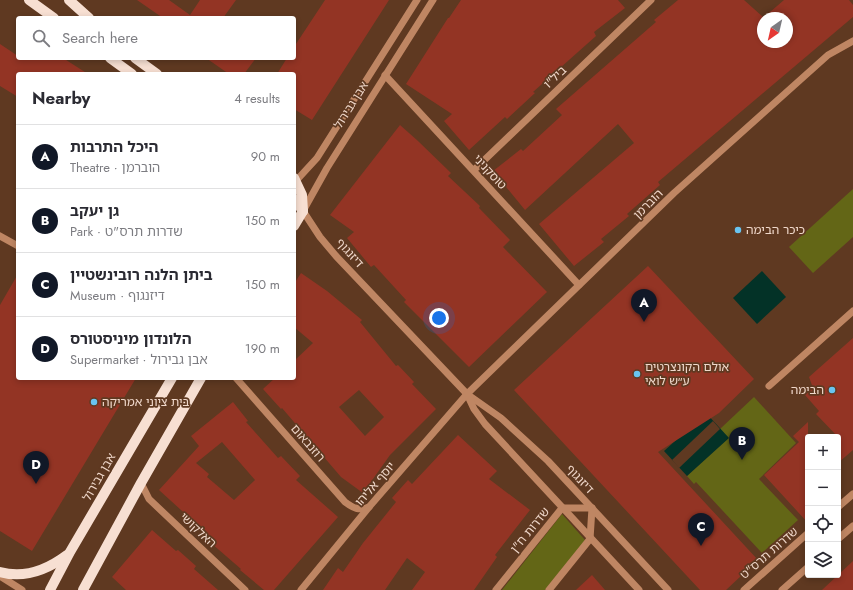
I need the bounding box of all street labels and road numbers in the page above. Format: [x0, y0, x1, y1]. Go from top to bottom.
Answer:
street label: ביל"ו [539, 61, 571, 92]
street label: אבן גבירול [329, 77, 373, 132]
street label: טוסקניני [469, 150, 511, 194]
street label: הוברמן [629, 185, 667, 223]
street label: דיזנגוף [332, 234, 368, 272]
street label: רוזנבאום [287, 420, 329, 466]
street label: אבן גבירול [78, 449, 120, 504]
street label: יוסף אליהו [351, 458, 399, 510]
street label: דיזנגוף [562, 460, 599, 498]
street label: שדרות ח"ן [506, 503, 554, 557]
street label: האלקושי [176, 508, 220, 552]
street label: שדרות תרס"ט [736, 523, 802, 583]

